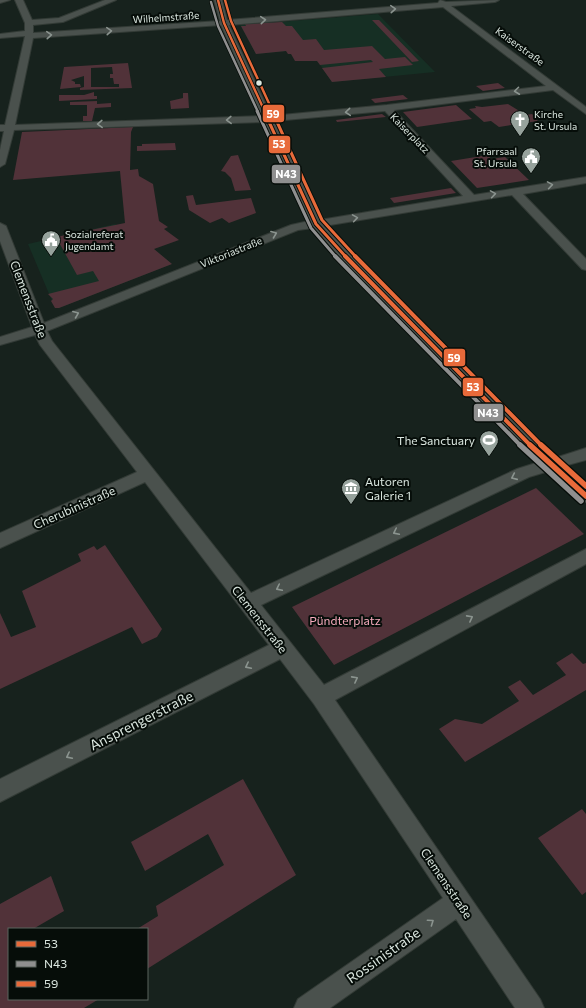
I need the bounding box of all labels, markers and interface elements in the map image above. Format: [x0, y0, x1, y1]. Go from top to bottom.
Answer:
one-way arrow [390, 5, 396, 14]
street label: Wilhelmstraße [132, 9, 200, 25]
one-way arrow [260, 15, 266, 24]
street label: Kaiserstraße [493, 24, 547, 68]
one-way arrow [106, 26, 112, 35]
one-way arrow [46, 30, 52, 39]
unlabelled marker [254, 78, 264, 88]
one-way arrow [514, 86, 520, 95]
line badge: 59 [262, 104, 285, 123]
text: 59 [266, 107, 280, 120]
one-way arrow [345, 107, 351, 116]
place label: Kirche St. Ursula [534, 108, 577, 132]
church icon: Kirche St. Ursula [509, 109, 531, 137]
street label: Kaiserplatz [388, 110, 432, 156]
one-way arrow [226, 115, 232, 124]
one-way arrow [97, 120, 103, 129]
line badge: 53 [268, 135, 291, 154]
text: 53 [273, 137, 285, 150]
place label: Pfarrsaal St. Ursula [474, 145, 517, 169]
public building icon: Pfarrsaal St. Ursula [520, 146, 542, 174]
line badge: N43 [271, 164, 301, 184]
text: N43 [275, 167, 297, 180]
one-way arrow [547, 181, 553, 190]
one-way arrow [489, 191, 496, 199]
one-way arrow [352, 214, 358, 223]
place label: Sozialreferat Jugendamt [65, 228, 123, 252]
public building icon: Sozialreferat Jugendamt [40, 229, 62, 257]
one-way arrow [271, 231, 278, 239]
street label: Viktoriastraße [198, 234, 264, 270]
street label: Clemensstraße [8, 258, 50, 340]
one-way arrow [72, 311, 79, 319]
line badge: 59 [443, 348, 466, 367]
text: 59 [447, 351, 461, 364]
line badge: 53 [462, 377, 484, 397]
text: 53 [467, 380, 479, 393]
line badge: N43 [473, 403, 504, 422]
text: N43 [477, 406, 499, 419]
sports icon: The Sanctuary [478, 429, 500, 457]
place label: The Sanctuary [397, 433, 475, 447]
one-way arrow [511, 472, 518, 480]
place label: Autoren Galerie 1 [365, 474, 411, 502]
museum icon: Autoren Galerie 1 [340, 477, 362, 505]
street label: Cherubinistraße [31, 483, 117, 531]
one-way arrow [393, 527, 400, 535]
street label: Clemensstraße [229, 583, 291, 655]
one-way arrow [276, 583, 283, 591]
park label: Pündterplatz [309, 613, 381, 627]
one-way arrow [466, 615, 473, 623]
one-way arrow [245, 661, 252, 669]
one-way arrow [351, 676, 359, 684]
street label: Ansprengerstraße [86, 687, 196, 753]
one-way arrow [66, 751, 74, 759]
street label: Clemensstraße [418, 845, 476, 921]
one-way arrow [426, 920, 433, 927]
street label: Rossinistraße [343, 923, 423, 987]
legend [8, 928, 148, 1000]
text: 53 [44, 936, 58, 950]
text: N43 [44, 956, 67, 970]
text: 59 [44, 976, 58, 990]

